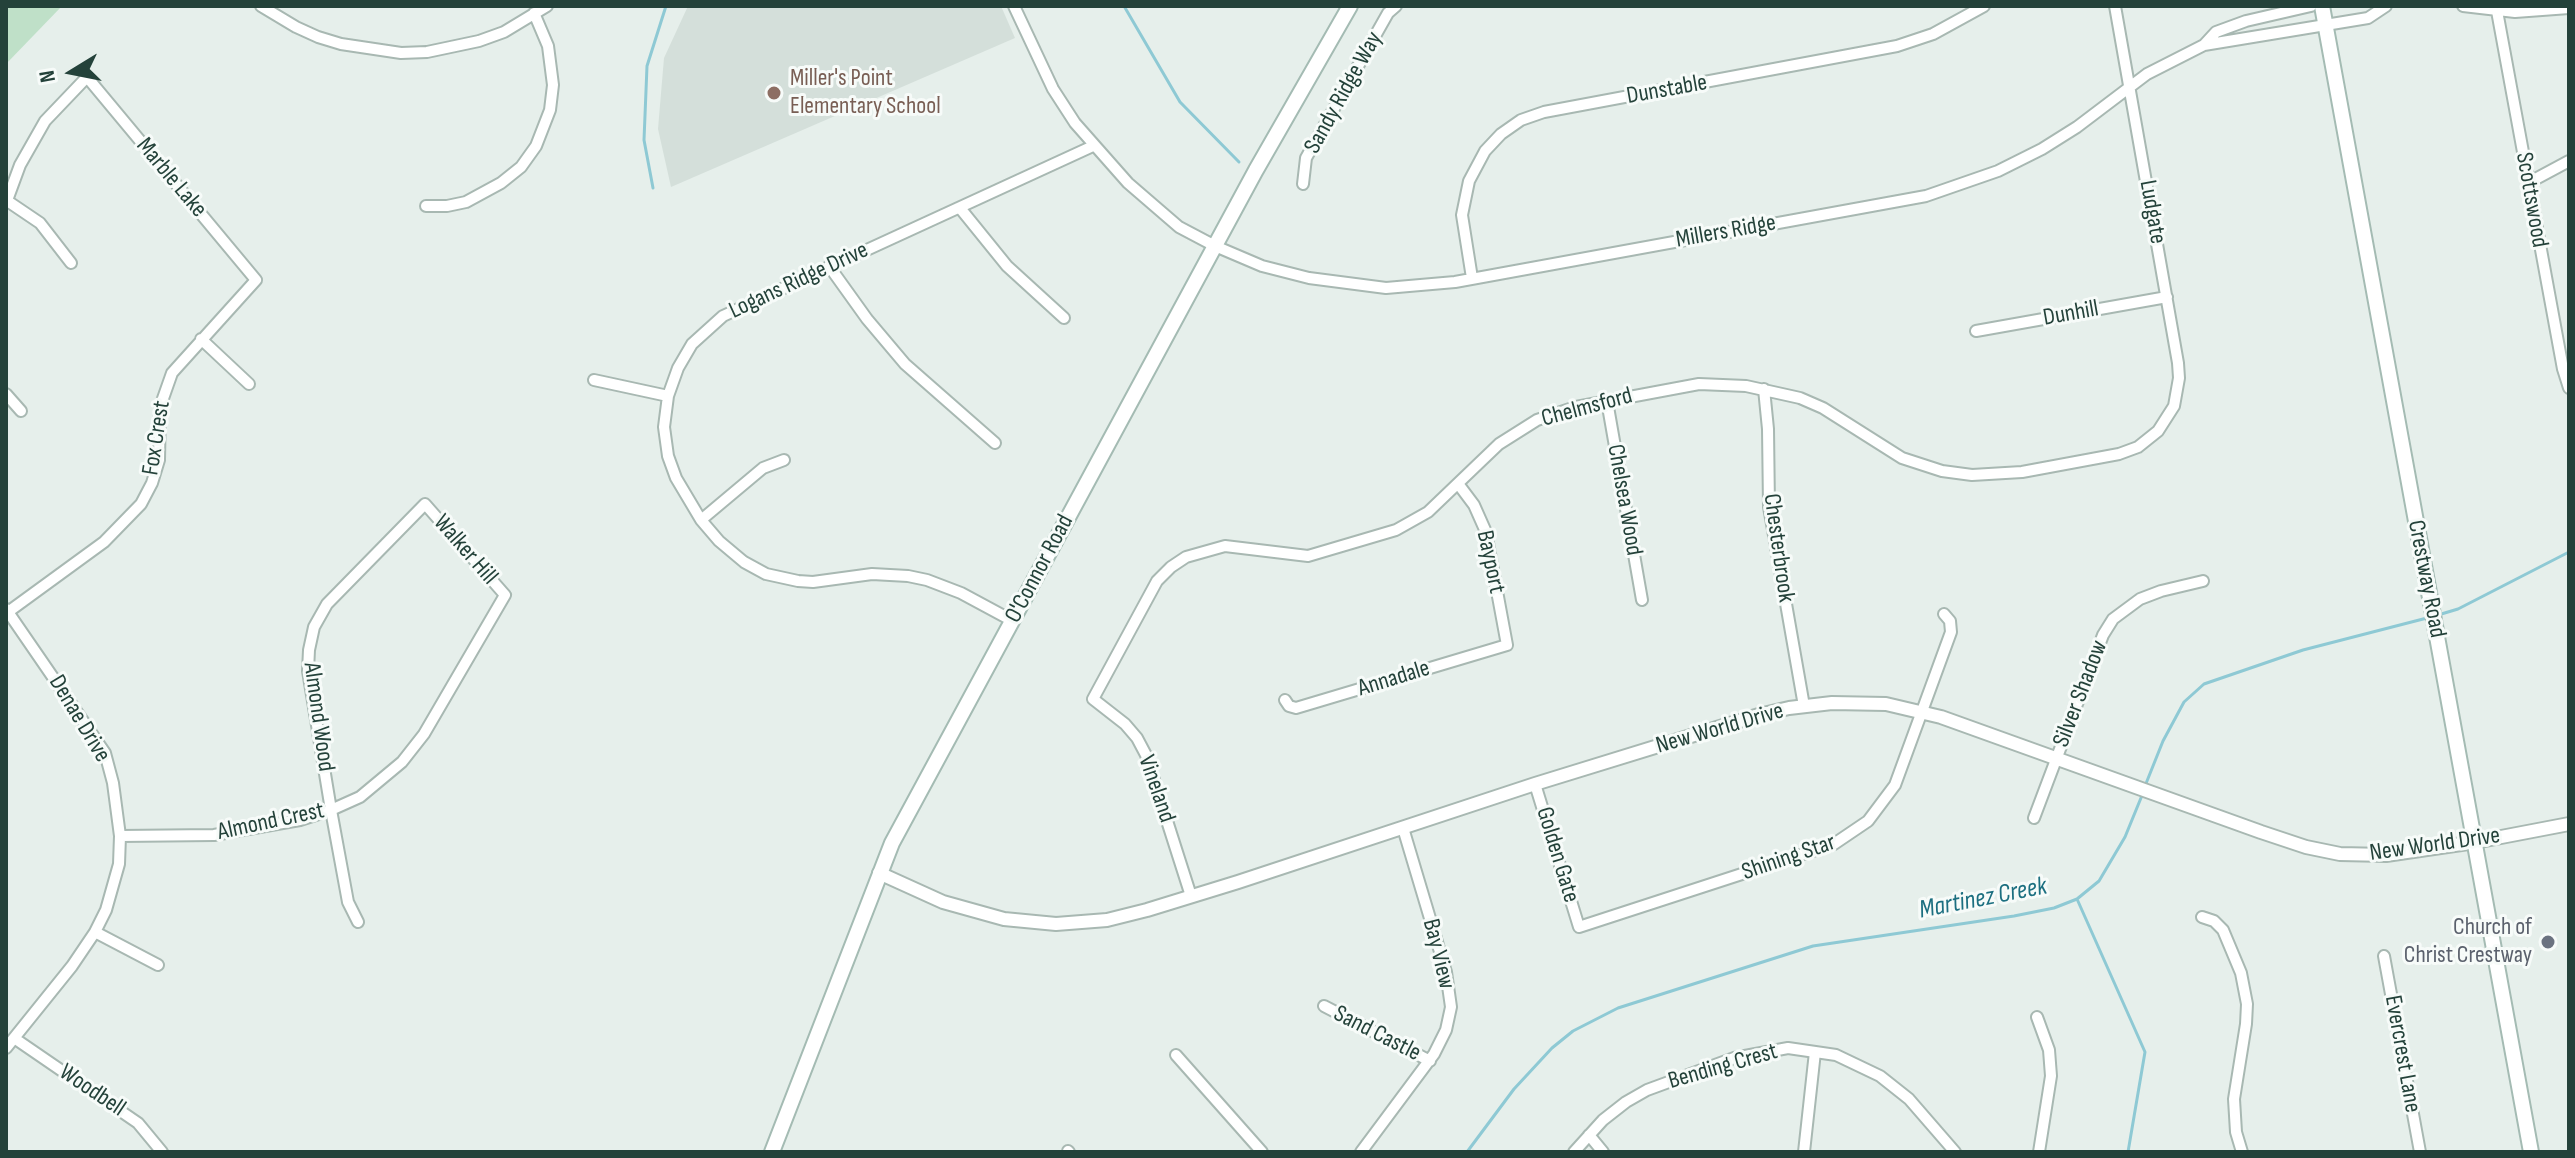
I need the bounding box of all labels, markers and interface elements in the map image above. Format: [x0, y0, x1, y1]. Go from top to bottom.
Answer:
street label: Sandy Ridge Way [1299, 27, 1389, 159]
north arrow [32, 32, 112, 112]
place label: Miller's Point Elementary School [790, 65, 941, 121]
text: N [34, 68, 62, 84]
street label: Dunstable [1624, 69, 1710, 111]
marker: Miller's Point Elementary School [765, 84, 783, 102]
street label: Marble Lake [129, 132, 213, 224]
street label: Scottswood [2508, 150, 2554, 250]
street label: Ludgate [2132, 178, 2172, 246]
street label: Millers Ridge [1674, 209, 1778, 255]
street label: Logans Ridge Drive [725, 236, 873, 326]
street label: Dunhill [2041, 295, 2101, 333]
street label: Chelmsford [1538, 382, 1636, 434]
street label: Fox Crest [137, 399, 177, 477]
street label: Chelsea Wood [1600, 442, 1648, 558]
street label: Chesterbrook [1756, 492, 1800, 604]
street label: Walker Hill [427, 509, 503, 591]
street label: O'Connor Road [1000, 510, 1080, 628]
street label: Crestway Road [2401, 518, 2451, 640]
street label: Bayport [1469, 528, 1511, 596]
street label: Silver Shadow [2048, 637, 2114, 751]
street label: Annadale [1354, 654, 1434, 704]
street label: Almond Wood [296, 661, 340, 773]
street label: Denae Drive [42, 670, 116, 768]
street label: New World Drive [1653, 697, 1787, 761]
street label: Vineland [1131, 752, 1181, 826]
street label: Almond Crest [215, 797, 327, 847]
street label: Golden Gate [1529, 804, 1585, 906]
street label: New World Drive [2368, 822, 2502, 868]
street label: Shining Star [1738, 829, 1840, 887]
water label: Martinez Creek [1917, 871, 2049, 927]
place label: Church of Christ Crestway [2404, 914, 2532, 970]
street label: Bay View [1415, 916, 1461, 992]
marker: Church of Christ Crestway [2539, 933, 2557, 951]
street label: Evercrest Lane [2378, 993, 2426, 1115]
street label: Sand Castle [1329, 1000, 1425, 1068]
street label: Bending Crest [1665, 1038, 1781, 1096]
street label: Woodbell [53, 1058, 131, 1124]

